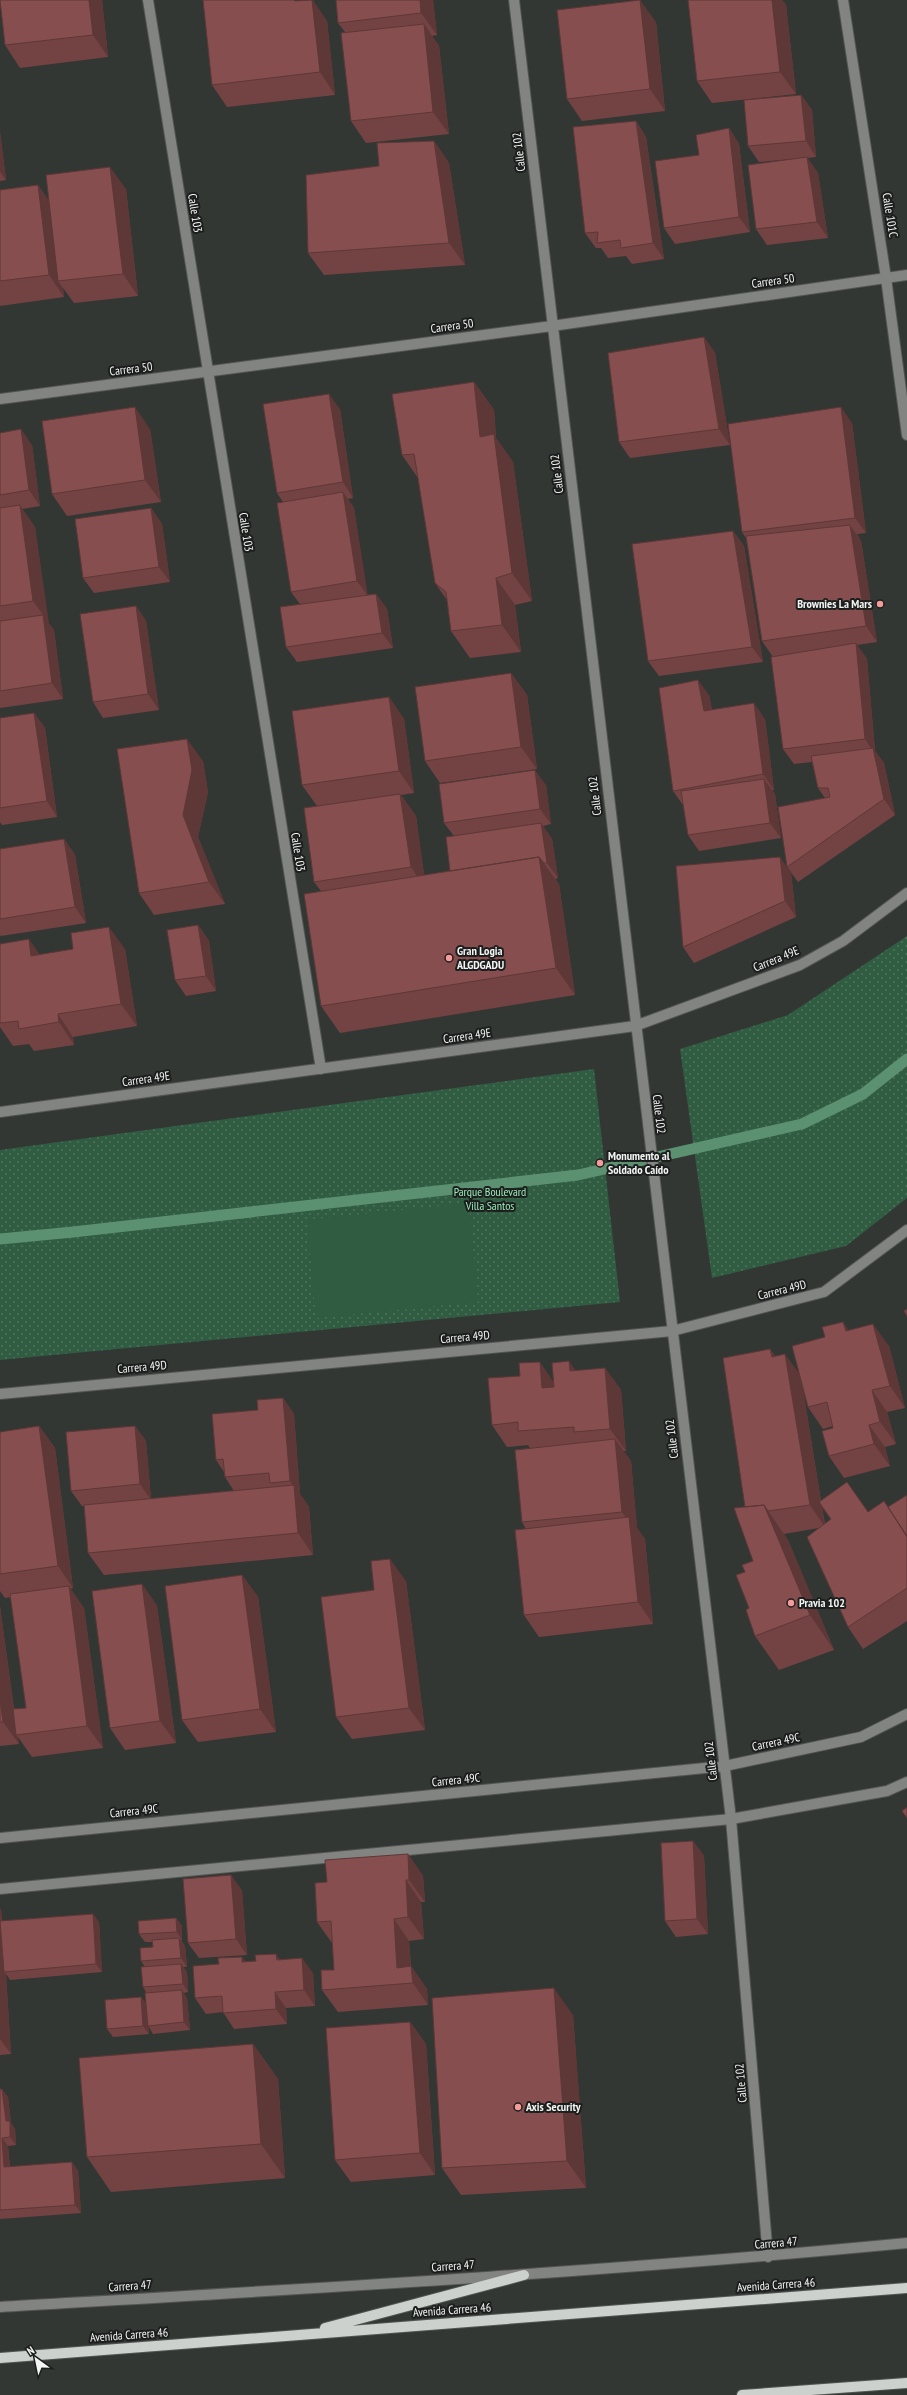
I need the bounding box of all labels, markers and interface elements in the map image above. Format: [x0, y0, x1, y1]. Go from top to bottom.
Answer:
street label: Calle 102 [509, 132, 528, 173]
street label: Calle 103 [185, 192, 206, 234]
street label: Calle 101C [880, 192, 901, 239]
street label: Carrera 50 [751, 270, 795, 291]
street label: Carrera 50 [430, 315, 474, 336]
street label: Carrera 50 [109, 358, 153, 379]
street label: Calle 102 [547, 454, 566, 495]
street label: Calle 103 [236, 511, 257, 553]
place label: Brownies La Mars [797, 596, 872, 611]
marker: Brownies La Mars [875, 599, 885, 609]
street label: Calle 102 [585, 776, 604, 817]
street label: Calle 103 [288, 831, 309, 873]
place label: Gran Logia ALGDGADU [456, 943, 504, 972]
street label: Carrera 49E [751, 943, 801, 975]
marker: Gran Logia ALGDGADU [444, 953, 454, 963]
street label: Carrera 49E [442, 1025, 492, 1046]
street label: Carrera 49E [121, 1068, 171, 1089]
street label: Calle 102 [650, 1093, 669, 1134]
place label: Monumento al Soldado Caído [608, 1148, 670, 1177]
marker: Monumento al Soldado Caído [595, 1158, 605, 1168]
park label: Parque Boulevard Villa Santos [454, 1184, 526, 1213]
street label: Carrera 49D [756, 1276, 808, 1303]
street label: Carrera 49D [440, 1327, 490, 1346]
street label: Carrera 49D [117, 1357, 167, 1376]
street label: Calle 102 [662, 1419, 681, 1460]
place label: Pravia 102 [799, 1595, 845, 1610]
marker: Pravia 102 [786, 1598, 796, 1608]
street label: Carrera 49C [751, 1729, 802, 1754]
street label: Calle 102 [701, 1741, 720, 1782]
street label: Carrera 49C [431, 1769, 481, 1790]
street label: Carrera 49C [109, 1800, 159, 1821]
street label: Calle 102 [731, 2063, 750, 2103]
place label: Axis Security [525, 2099, 581, 2114]
marker: Axis Security [513, 2102, 523, 2112]
street label: Carrera 47 [754, 2233, 798, 2252]
street label: Carrera 47 [431, 2257, 475, 2274]
street label: Avenida Carrera 46 [736, 2274, 816, 2295]
street label: Carrera 47 [108, 2277, 152, 2294]
street label: Avenida Carrera 46 [412, 2299, 492, 2320]
street label: Avenida Carrera 46 [89, 2324, 169, 2345]
north arrow [16, 2339, 56, 2379]
text: N [24, 2343, 37, 2358]

